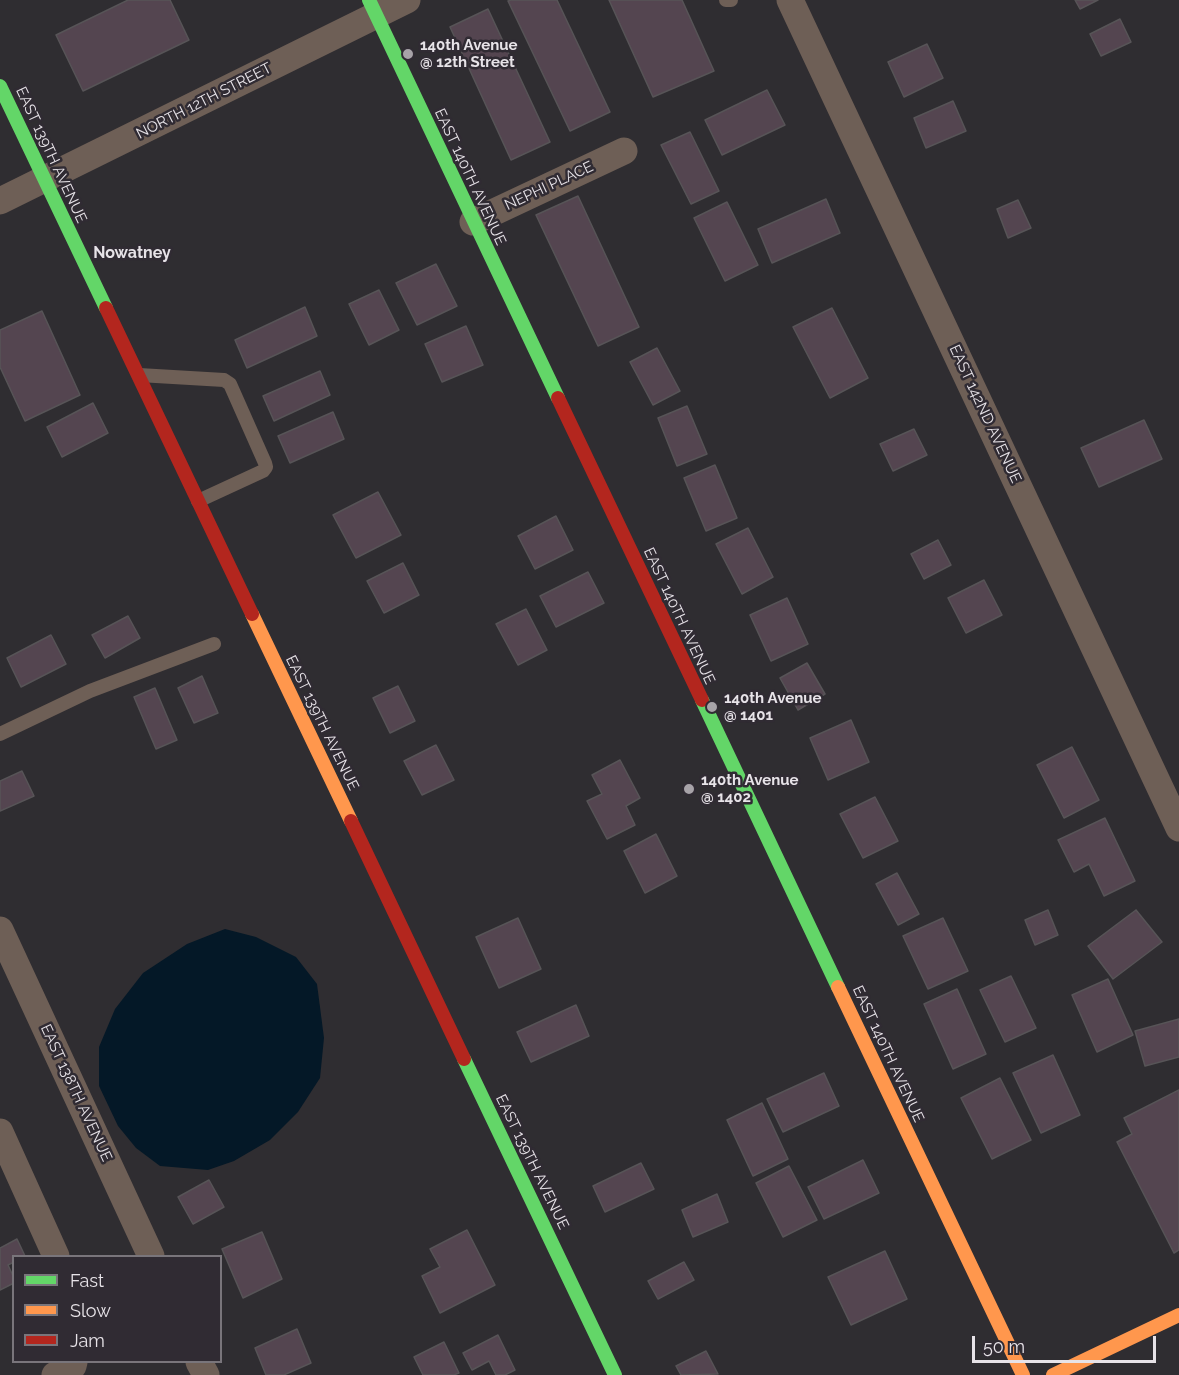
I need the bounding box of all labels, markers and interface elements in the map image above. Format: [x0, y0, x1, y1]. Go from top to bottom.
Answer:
place label: 140th Avenue @ 12th Street [420, 36, 517, 71]
marker: 140th Avenue @ 12th Street [401, 47, 415, 61]
street label: NORTH 12TH STREET [133, 59, 275, 143]
street label: EAST 139TH AVENUE [12, 84, 90, 226]
street label: EAST 140TH AVENUE [430, 106, 510, 248]
street label: NEPHI PLACE [502, 158, 596, 214]
district label: Nowatney [93, 243, 171, 263]
street label: EAST 142ND AVENUE [945, 342, 1025, 486]
street label: EAST 140TH AVENUE [639, 545, 719, 687]
street label: EAST 139TH AVENUE [281, 653, 363, 793]
place label: 140th Avenue @ 1401 [724, 689, 821, 724]
marker: 140th Avenue @ 1401 [705, 700, 719, 714]
place label: 140th Avenue @ 1402 [701, 771, 798, 806]
marker: 140th Avenue @ 1402 [682, 782, 696, 796]
street label: EAST 140TH AVENUE [848, 983, 928, 1125]
street label: EAST 138TH AVENUE [36, 1022, 116, 1164]
street label: EAST 139TH AVENUE [491, 1092, 573, 1232]
legend [12, 1255, 222, 1363]
text: Fast [70, 1270, 104, 1291]
text: Slow [70, 1300, 111, 1321]
scale bar [975, 1324, 1160, 1362]
text: Jam [70, 1330, 105, 1351]
text: 50 m [983, 1336, 1025, 1357]

